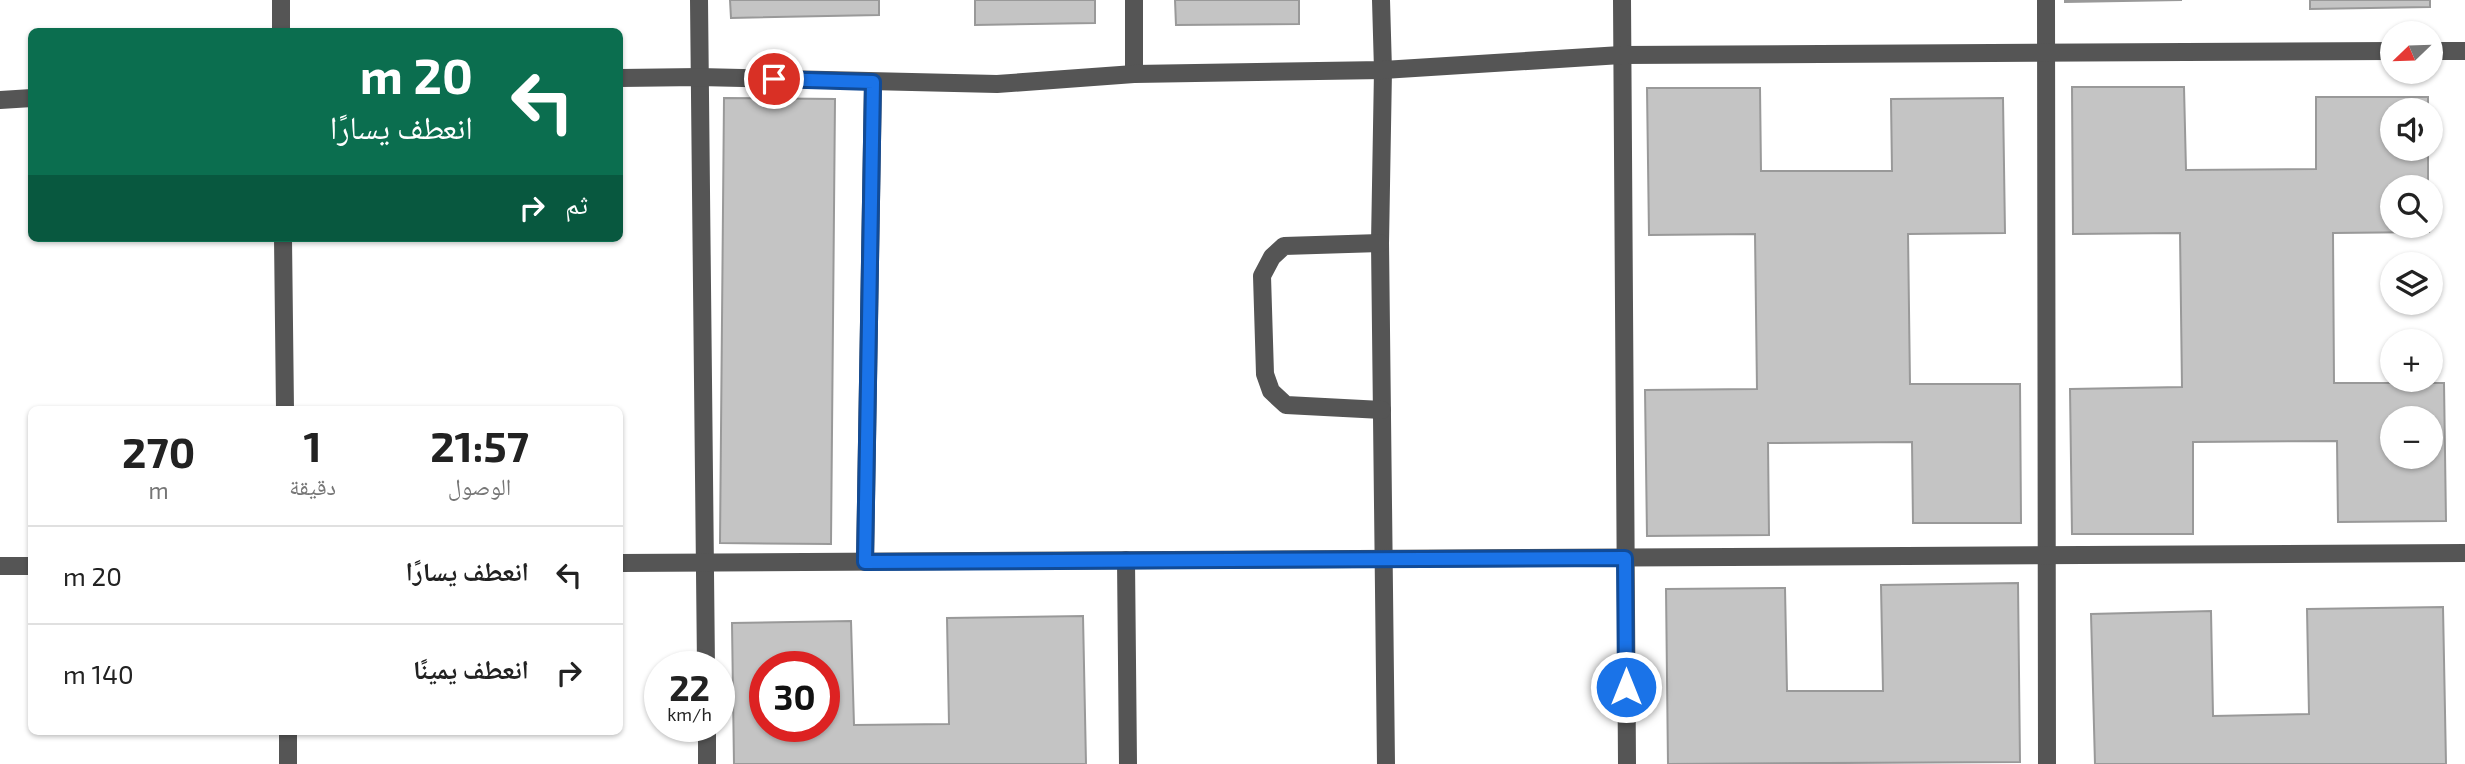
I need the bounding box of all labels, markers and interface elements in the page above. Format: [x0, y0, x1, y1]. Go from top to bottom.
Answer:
north arrow [2380, 21, 2443, 84]
map controls [2380, 21, 2443, 469]
text: 20 m [360, 45, 473, 104]
pin [744, 49, 804, 109]
icon: left [497, 56, 588, 147]
icon: arrive [755, 60, 793, 98]
button: sound [2380, 98, 2443, 161]
text: انعطف يسارًا [330, 107, 473, 145]
button: search [2380, 175, 2443, 238]
text: ثم [565, 188, 588, 219]
icon: right [513, 189, 551, 227]
button: layers [2380, 252, 2443, 315]
button: + [2380, 329, 2443, 392]
button: − [2380, 406, 2443, 469]
text: 1 [304, 420, 322, 470]
text: 21:57 [430, 420, 529, 470]
text: 270 [122, 426, 195, 476]
text: دقيقة [289, 472, 336, 500]
text: الوصول [448, 472, 511, 500]
text: m [149, 476, 169, 504]
text: انعطف يسارًا [405, 555, 529, 586]
icon: left [550, 556, 588, 594]
text: 20 m [63, 560, 122, 591]
position arrow [1589, 650, 1663, 724]
speed limit sign: 30 [749, 651, 840, 742]
text: انعطف يمينًا [413, 653, 529, 684]
icon: right [550, 654, 588, 692]
text: 140 m [63, 658, 134, 689]
text: 22 [669, 666, 710, 708]
text: km/h [667, 703, 712, 725]

